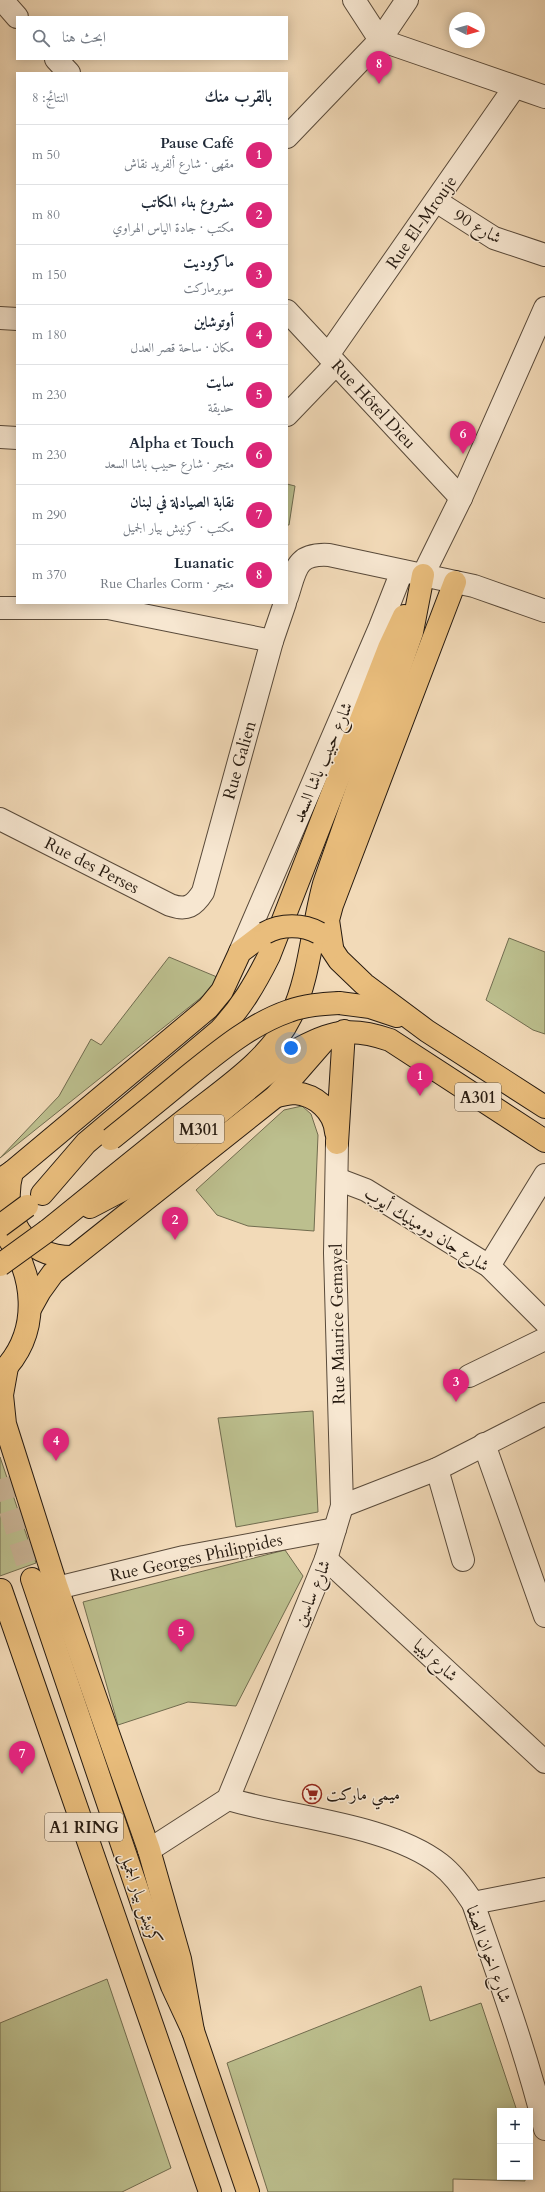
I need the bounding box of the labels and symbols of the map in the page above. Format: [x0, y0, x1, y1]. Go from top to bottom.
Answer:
north arrow [449, 12, 485, 48]
pin: 8 [366, 51, 392, 84]
street label: Rue El-Mrouje [381, 171, 462, 274]
street label: شارع 90 [449, 204, 506, 251]
street label: Rue Hôtel Dieu [326, 355, 421, 454]
pin: 6 [450, 421, 476, 454]
street label: شارع حبيب باشا السعد [287, 698, 360, 827]
street label: Rue Galien [217, 718, 262, 802]
street label: Rue des Perses [40, 832, 143, 899]
your location [281, 1038, 301, 1058]
pin: 1 [407, 1063, 433, 1096]
road number: A301 [455, 1083, 501, 1111]
road number: M301 [174, 1115, 224, 1143]
street label: شارع جان دومينيك أيوب [359, 1181, 494, 1279]
pin: 2 [162, 1207, 188, 1240]
street label: Rue Maurice Gemayel [325, 1243, 350, 1405]
pin: 3 [443, 1369, 469, 1402]
pin: 4 [43, 1428, 69, 1461]
street label: Rue Georges Philippides [108, 1528, 285, 1587]
street label: شارع ساسين [289, 1556, 338, 1631]
pin: 5 [168, 1619, 194, 1652]
street label: شارع ليبيا [407, 1634, 463, 1688]
pin: 7 [9, 1741, 35, 1774]
supermarket icon: ميمي ماركت [301, 1783, 323, 1805]
place label: ميمي ماركت [326, 1783, 400, 1810]
road number: A1 RING [45, 1813, 123, 1841]
street label: كرنيش بيار الجميل [114, 1849, 167, 1947]
street label: شارع اخوان الصفا [458, 1902, 517, 2007]

